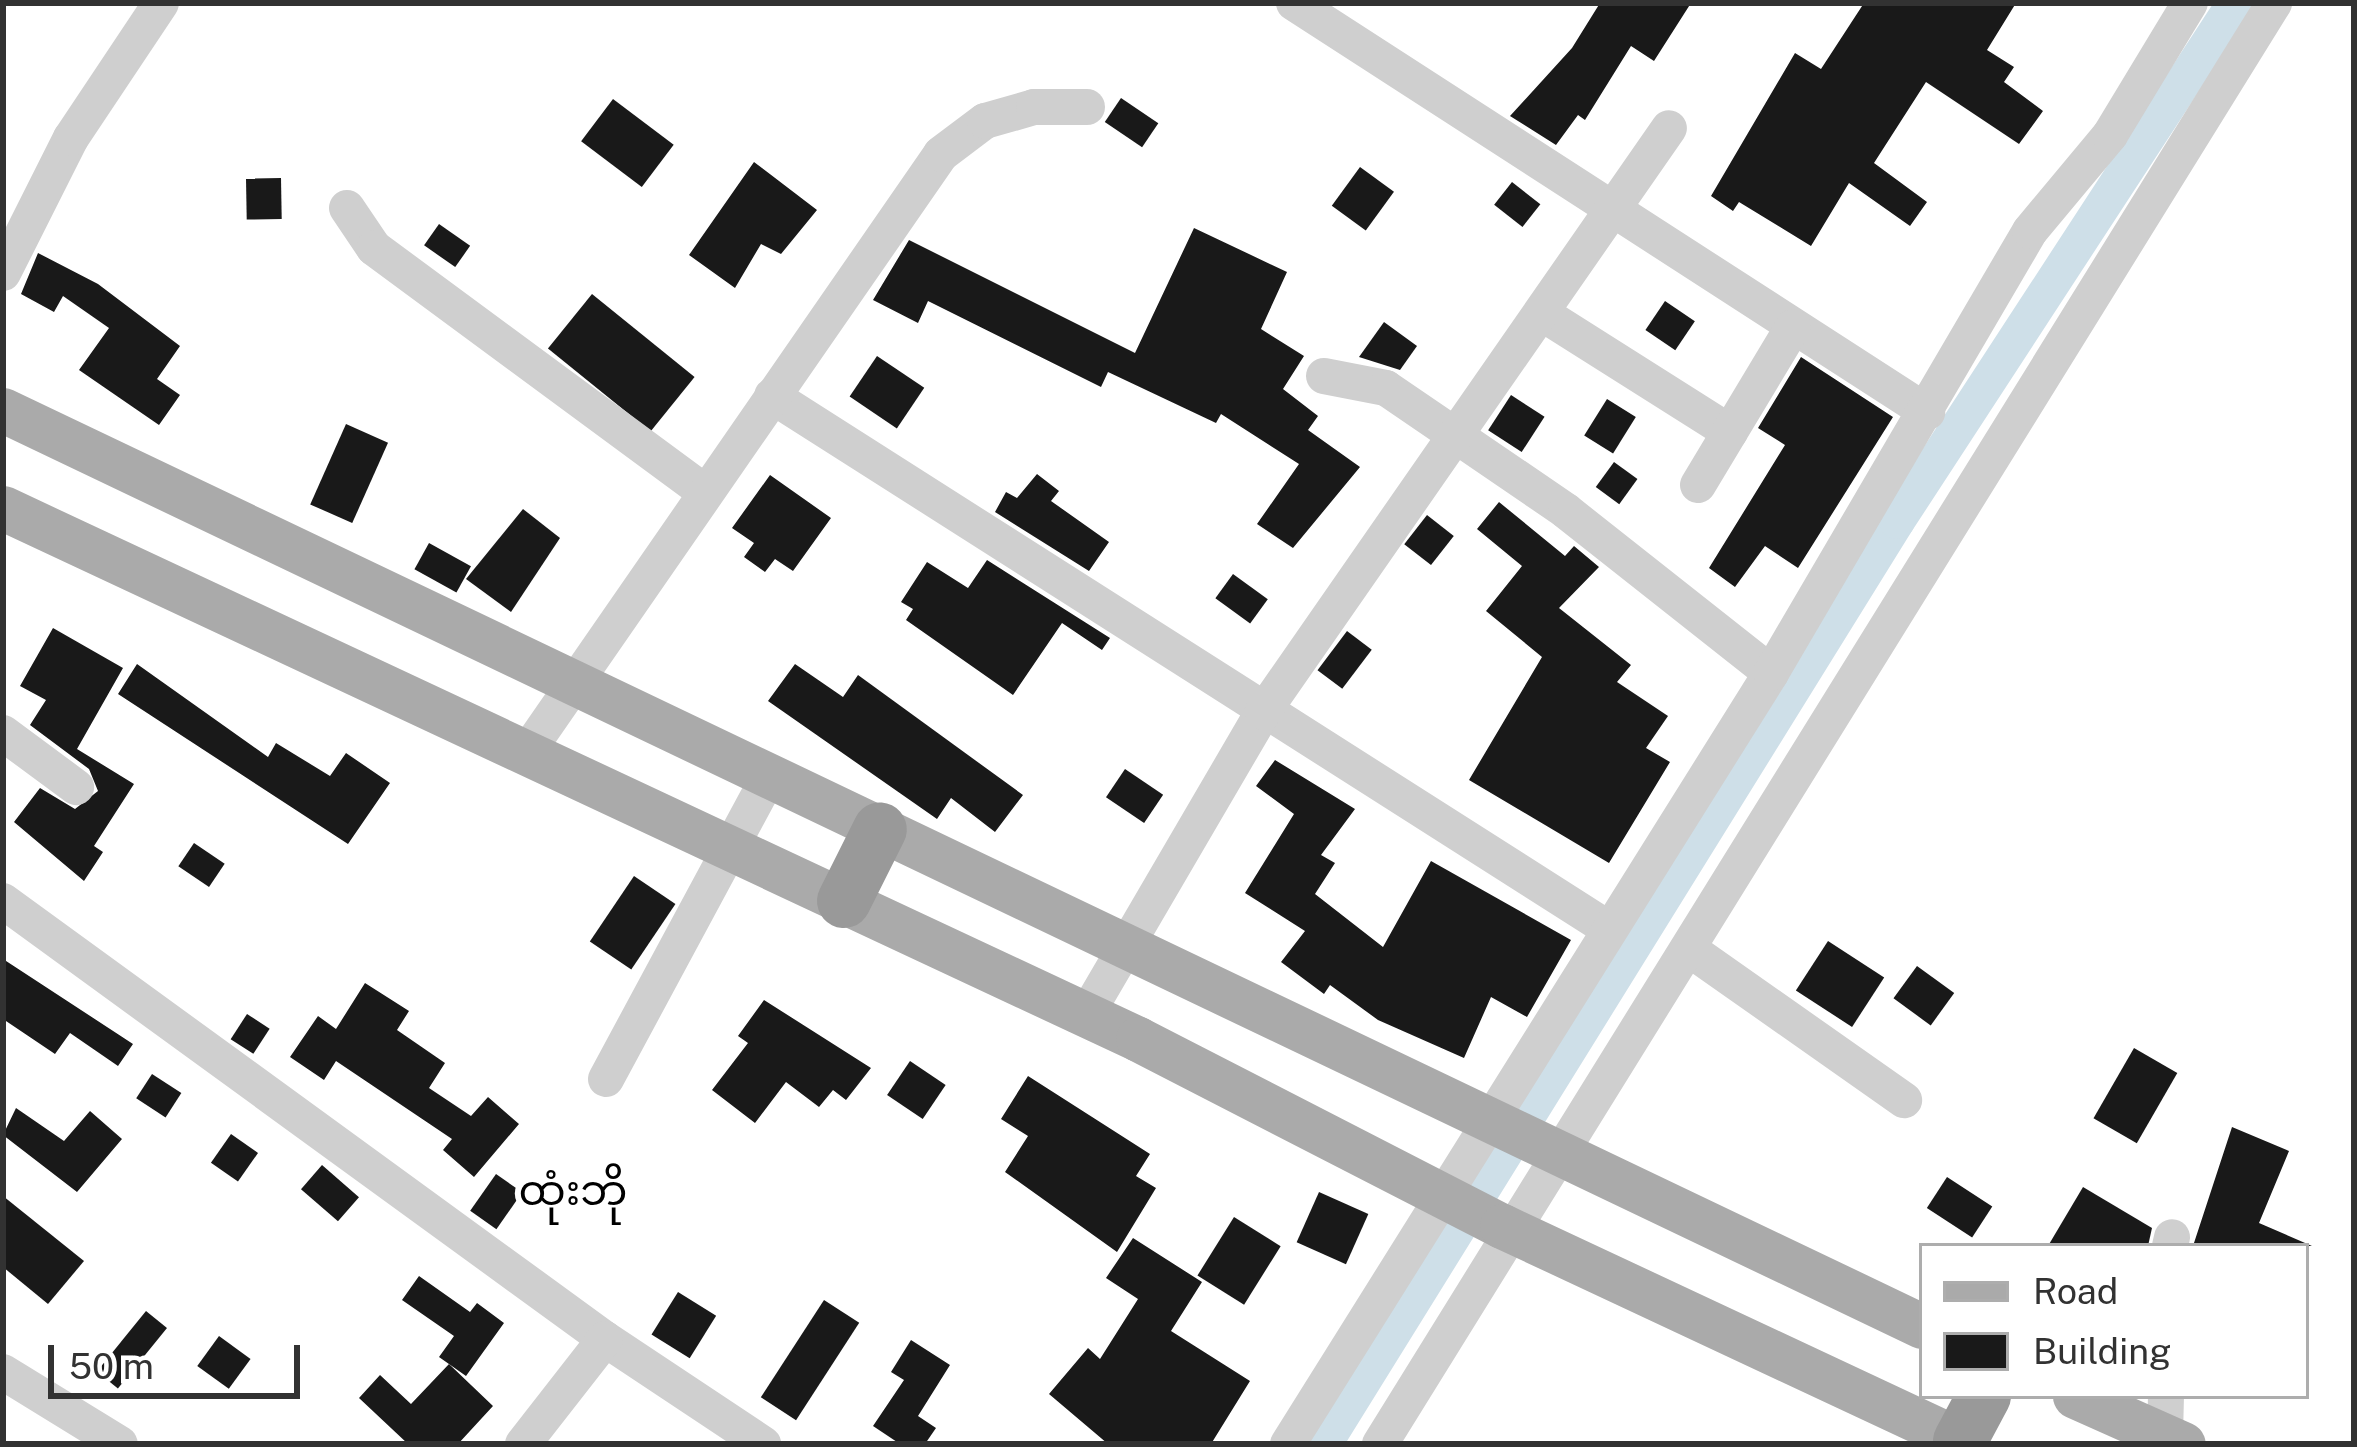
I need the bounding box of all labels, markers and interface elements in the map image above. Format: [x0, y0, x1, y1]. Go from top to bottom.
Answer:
district label: ထုံးဘို [519, 1165, 627, 1215]
legend [1919, 1243, 2309, 1399]
text: Road [2033, 1270, 2118, 1312]
scale bar [54, 1321, 306, 1395]
text: Building [2033, 1330, 2171, 1372]
text: 50 m [69, 1345, 154, 1387]

